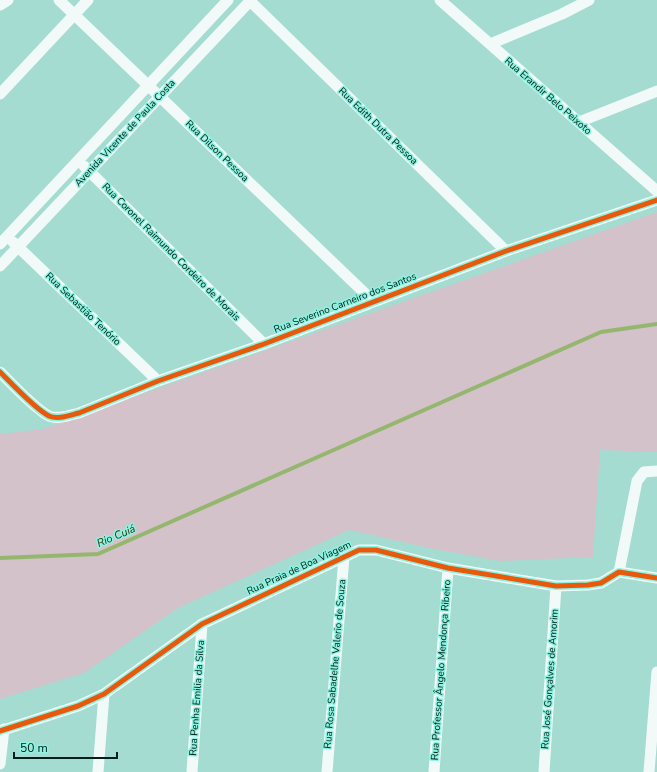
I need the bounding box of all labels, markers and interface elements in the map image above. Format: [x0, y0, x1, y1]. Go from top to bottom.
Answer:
street label: Rua Erandir Belo Peixoto [501, 54, 595, 138]
street label: Avenida Vicente de Paula Costa [71, 76, 179, 190]
street label: Rua Edith Dutra Pessoa [335, 84, 421, 168]
street label: Rua Dilson Pessoa [182, 117, 252, 185]
street label: Rua Coronel Raimundo Cordeiro de Morais [99, 180, 243, 324]
street label: Rua Sebastião Tenório [42, 269, 124, 349]
street label: Rua Severino Carneiro dos Santos [272, 269, 419, 337]
water label: Rio Cuiá [94, 521, 138, 551]
street label: Rua Praia de Boa Viagem [245, 538, 353, 598]
street label: Rua Rosa Sabadelhe Valerio de Souza [321, 579, 349, 749]
street label: Rua Professor Ângelo Mendonça Ribeiro [428, 579, 454, 761]
street label: Rua José Gonçalves de Amorim [538, 609, 562, 749]
street label: Rua Penha Emilia da Silva [186, 640, 208, 756]
scale bar [14, 734, 117, 760]
text: 50 m [20, 740, 48, 756]

